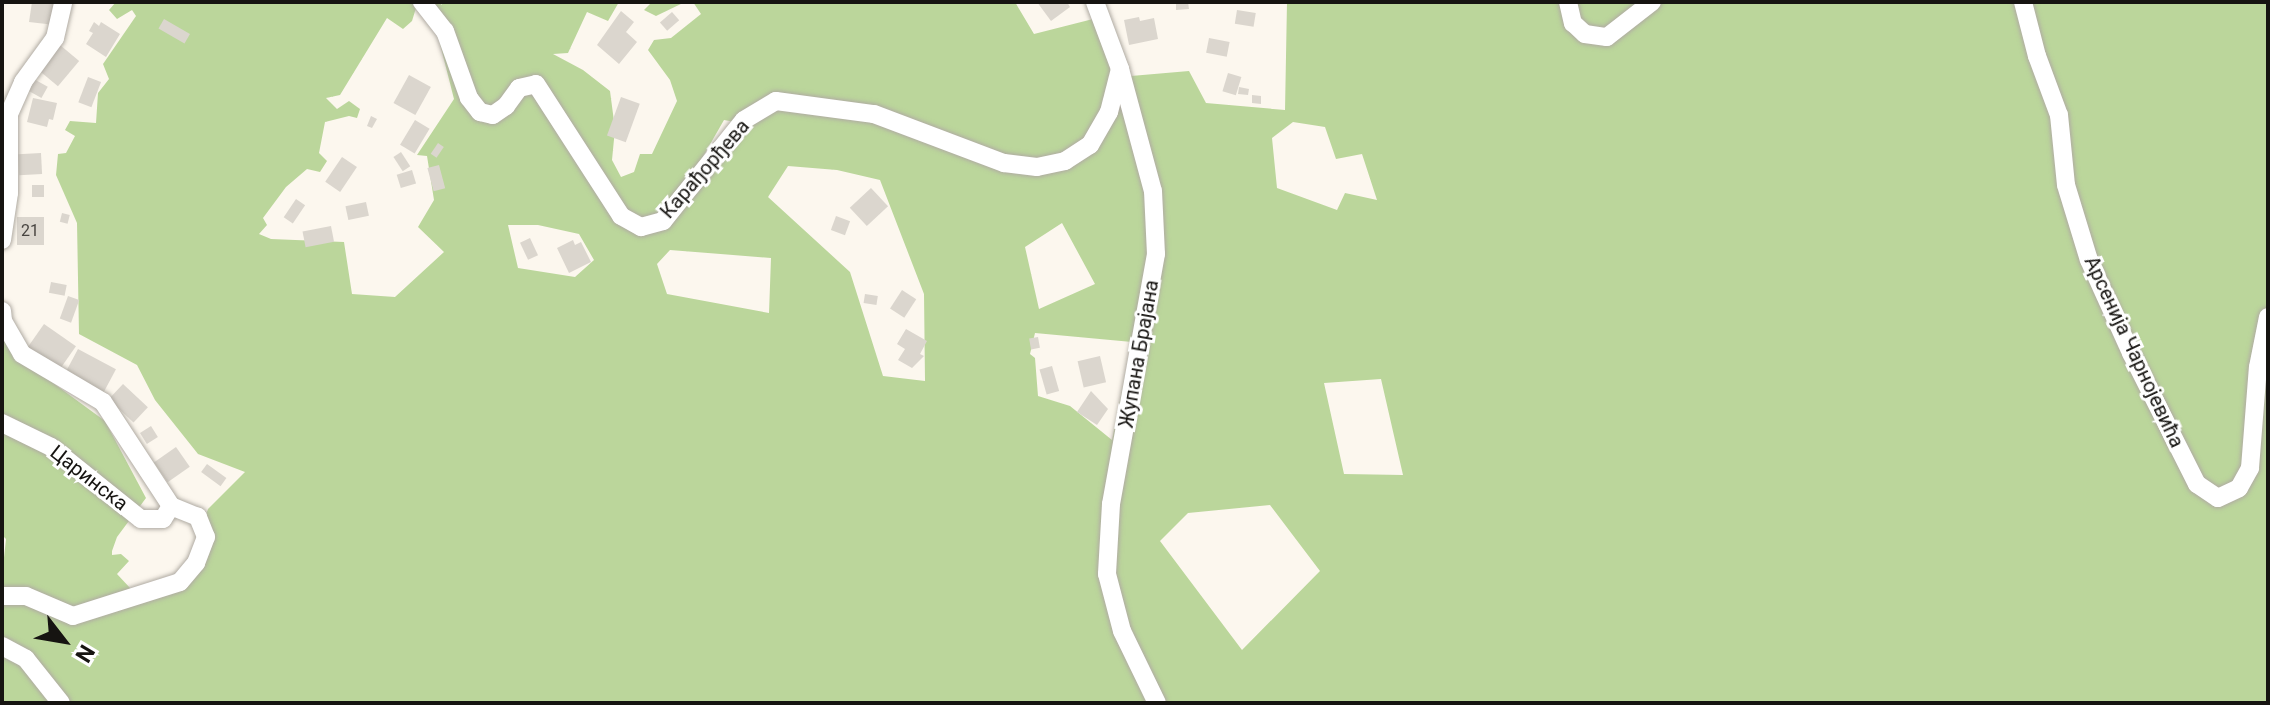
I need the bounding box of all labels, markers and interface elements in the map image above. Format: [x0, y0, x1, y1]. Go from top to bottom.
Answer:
street label: Карађорђева [655, 115, 755, 223]
house number: 21 [21, 221, 39, 241]
street label: Арсенија Чарнојевића [2079, 253, 2189, 451]
street label: Жупана Брајана [1114, 278, 1164, 430]
street label: Царинска [45, 440, 133, 516]
north arrow [24, 601, 104, 681]
text: N [70, 641, 100, 667]

